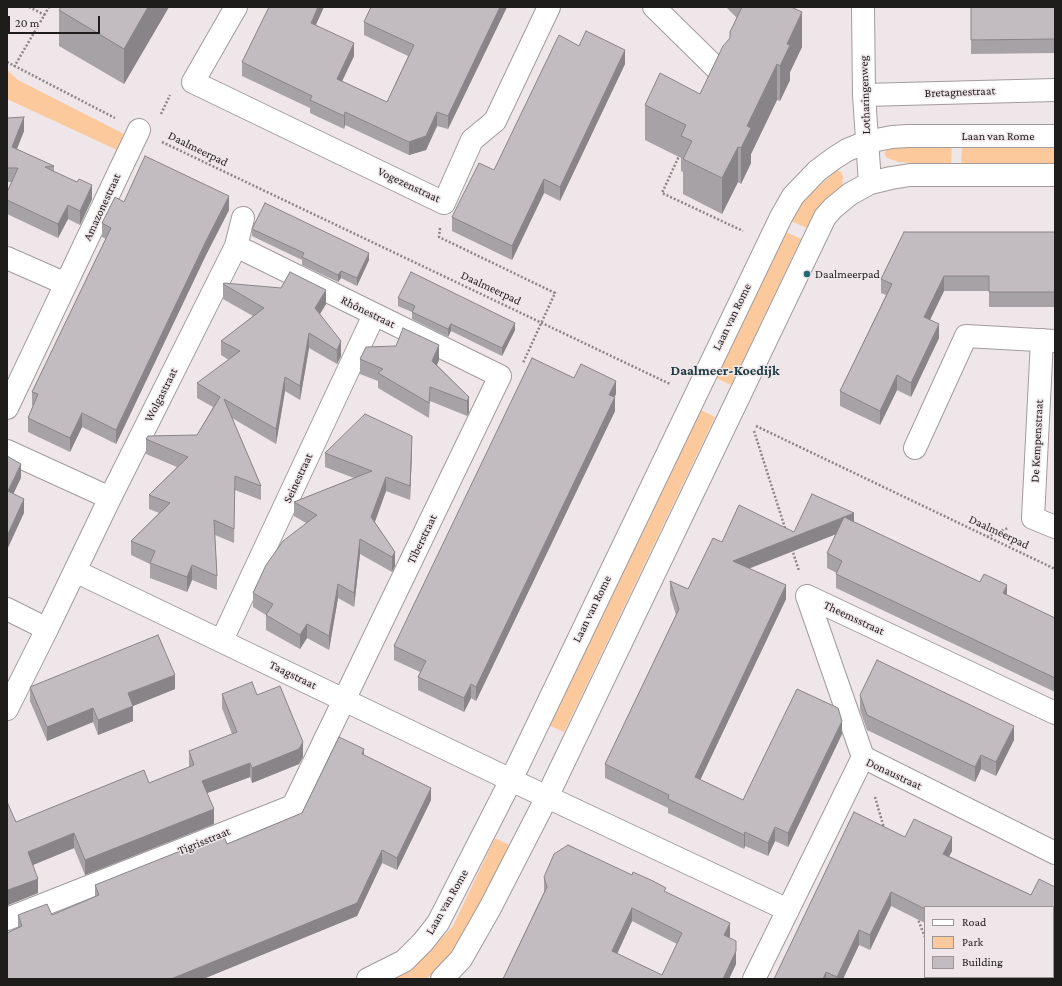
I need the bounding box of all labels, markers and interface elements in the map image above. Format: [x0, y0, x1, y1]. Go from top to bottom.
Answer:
scale bar [10, 8, 102, 34]
text: 20 m [15, 16, 39, 30]
street label: Lotharingenweg [856, 55, 874, 135]
street label: Bretagnestraat [924, 84, 996, 100]
street label: Daalmeerpad [166, 128, 230, 170]
street label: Laan van Rome [962, 129, 1034, 143]
street label: Vogezenstraat [375, 164, 443, 206]
street label: Amazonestraat [80, 171, 124, 243]
place label: Daalmeerpad [815, 267, 880, 281]
street label: Daalmeerpad [459, 268, 523, 308]
marker: Daalmeerpad [802, 269, 812, 279]
street label: Laan van Rome [710, 281, 754, 353]
street label: Rhônestraat [339, 293, 397, 331]
district label: Daalmeer-Koedijk [671, 363, 779, 379]
street label: Wolgastraat [141, 366, 181, 424]
street label: De Kempenstraat [1028, 399, 1046, 483]
street label: Seinestraat [280, 451, 316, 505]
street label: Tiberstraat [404, 512, 440, 566]
street label: Daalmeerpad [967, 512, 1031, 552]
street label: Laan van Rome [570, 573, 614, 645]
street label: Theemsstraat [821, 598, 887, 638]
street label: Taagstraat [267, 657, 319, 693]
street label: Donaustraat [864, 755, 924, 793]
street label: Tigrisstraat [176, 824, 232, 858]
street label: Laan van Rome [423, 867, 471, 937]
legend [924, 906, 1054, 978]
text: Road [962, 915, 986, 929]
text: Park [962, 935, 983, 949]
text: Building [962, 955, 1003, 969]

